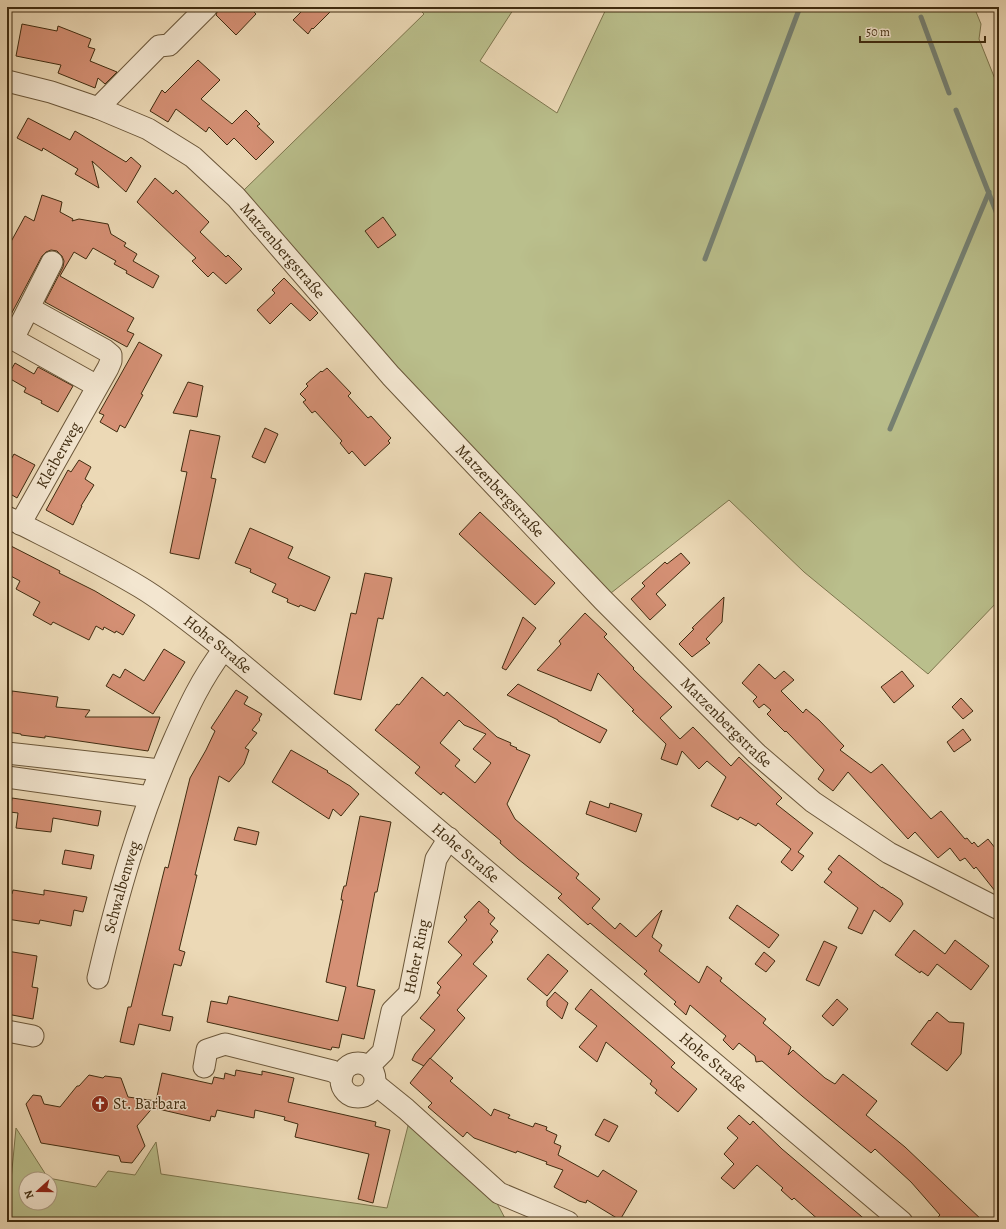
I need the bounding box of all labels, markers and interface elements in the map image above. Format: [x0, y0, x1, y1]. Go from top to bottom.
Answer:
scale bar [860, 18, 985, 44]
text: 50 m [866, 24, 890, 40]
street label: Matzenbergstraße [235, 198, 330, 304]
street label: Kleiberweg [31, 418, 86, 493]
street label: Matzenbergstraße [450, 440, 549, 542]
street label: Hohe Straße [179, 610, 257, 679]
street label: Matzenbergstraße [675, 672, 777, 773]
street label: Hohe Straße [427, 818, 504, 888]
street label: Schwalbenweg [98, 838, 146, 936]
street label: Hoher Ring [398, 917, 435, 996]
street label: Hohe Straße [674, 1027, 752, 1097]
place label: St. Barbara [113, 1093, 187, 1115]
church icon: St. Barbara [90, 1094, 110, 1114]
north arrow [18, 1171, 58, 1211]
text: N [21, 1188, 38, 1201]

